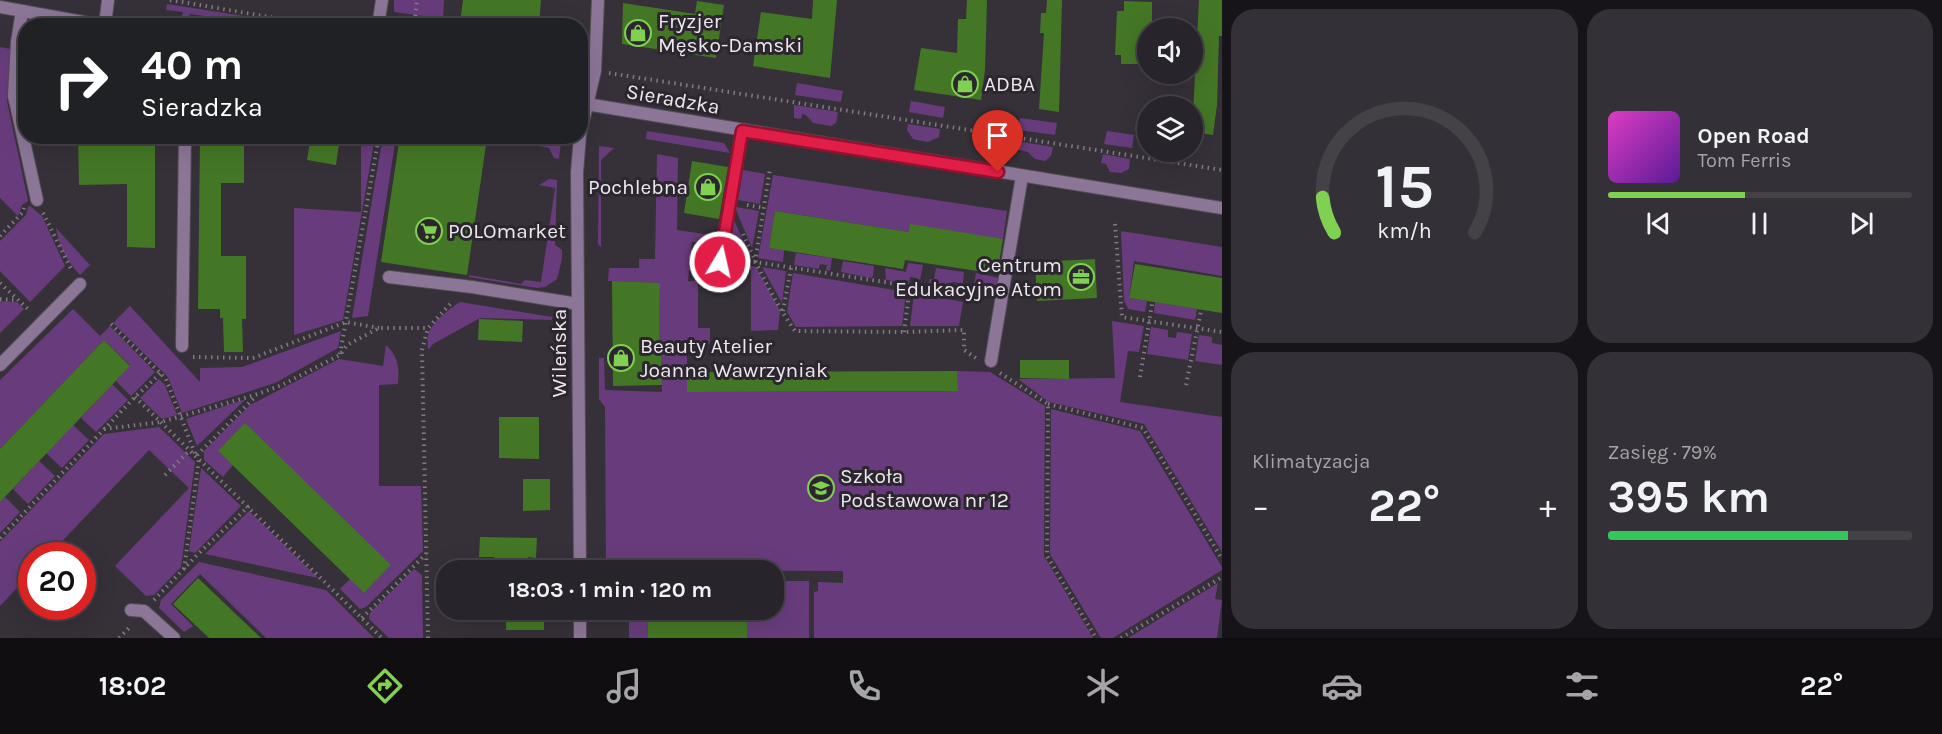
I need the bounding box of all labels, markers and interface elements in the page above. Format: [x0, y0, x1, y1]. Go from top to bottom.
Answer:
place label: Fryzjer Męsko-Damski [658, 9, 802, 57]
shop icon: Fryzjer Męsko-Damski [623, 18, 653, 48]
map controls [1137, 18, 1203, 162]
button: sound [1137, 18, 1203, 84]
text: 40 m [141, 40, 243, 90]
icon: right [42, 42, 120, 120]
shop icon: ADBA [950, 69, 980, 99]
place label: ADBA [984, 72, 1035, 96]
street label: Sieradzka [624, 79, 722, 119]
text: Sieradzka [141, 91, 263, 123]
button: layers [1137, 96, 1203, 162]
pin [972, 110, 1023, 172]
icon: arrive [981, 119, 1014, 152]
text: Open Road [1698, 123, 1810, 149]
text: Tom Ferris [1698, 149, 1791, 172]
text: 15 [1375, 150, 1434, 223]
shop icon: Pochlebna [693, 172, 723, 202]
place label: Pochlebna [588, 175, 688, 199]
icon: previous [1642, 207, 1675, 240]
icon: pause [1743, 207, 1776, 240]
icon: next [1845, 207, 1878, 240]
supermarket icon: POLOmarket [414, 216, 444, 246]
text: km/h [1377, 218, 1431, 243]
place label: POLOmarket [448, 219, 566, 243]
position arrow [688, 230, 752, 294]
place label: Centrum Edukacyjne Atom [895, 253, 1062, 301]
office icon: Centrum Edukacyjne Atom [1066, 262, 1096, 292]
street label: Wileńska [547, 309, 571, 397]
place label: Beauty Atelier Joanna Wawrzyniak [640, 334, 828, 382]
shop icon: Beauty Atelier Joanna Wawrzyniak [606, 343, 636, 373]
text: Zasięg · 79% [1608, 441, 1717, 464]
text: Klimatyzacja [1252, 450, 1370, 473]
place label: Szkoła Podstawowa nr 12 [840, 464, 1009, 512]
text: 395 km [1608, 471, 1770, 523]
school or university icon: Szkoła Podstawowa nr 12 [806, 473, 836, 503]
text: 22° [1368, 480, 1440, 532]
text: − [1252, 487, 1269, 525]
text: + [1539, 487, 1557, 525]
speed limit sign: 20 [18, 542, 96, 620]
text: 18:03 · 1 min · 120 m [508, 577, 712, 603]
icon: directions [364, 665, 406, 707]
icon: music [603, 665, 645, 707]
icon: phone [843, 665, 885, 707]
icon: climate [1082, 665, 1124, 707]
icon: car [1321, 665, 1363, 707]
icon: filters [1561, 665, 1603, 707]
text: 18:02 [99, 670, 166, 702]
text: 22° [1800, 670, 1843, 702]

